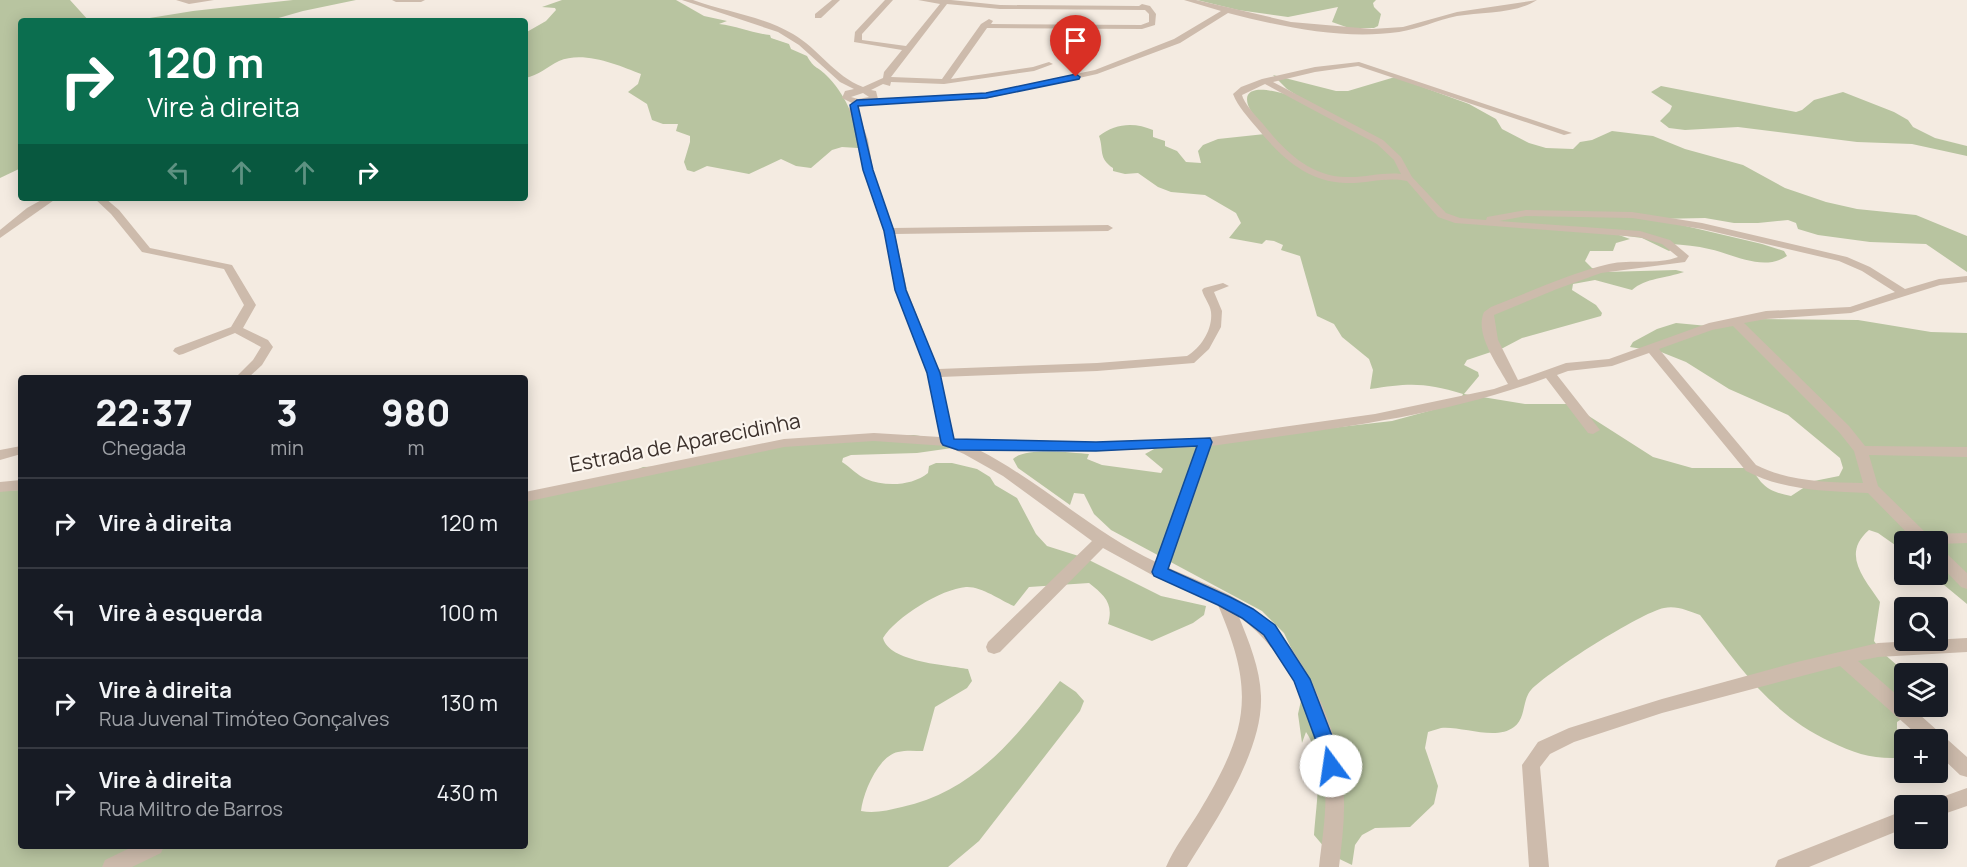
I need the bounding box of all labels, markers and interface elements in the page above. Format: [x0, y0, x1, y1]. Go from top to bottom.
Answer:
pin [1050, 15, 1101, 77]
icon: arrive [1059, 24, 1092, 57]
text: 120 m [147, 33, 264, 91]
icon: right [48, 42, 126, 120]
text: Vire à direita [147, 88, 300, 125]
icon: left [162, 156, 195, 189]
icon: ahead [225, 156, 258, 189]
icon: ahead [288, 156, 321, 189]
icon: right [351, 156, 384, 189]
text: 22:37 [96, 388, 193, 437]
text: 3 [276, 388, 298, 437]
text: 980 [381, 388, 450, 437]
street label: Estrada de Aparecidinha [567, 406, 803, 478]
text: Chegada [102, 434, 186, 461]
text: min [270, 434, 304, 461]
text: m [407, 434, 424, 461]
icon: right [48, 507, 81, 540]
text: Vire à direita [99, 508, 232, 538]
text: 120 m [440, 508, 498, 538]
map controls [1894, 531, 1948, 849]
button: sound [1894, 531, 1948, 585]
icon: left [48, 597, 81, 630]
button: search [1894, 597, 1948, 651]
text: Vire à esquerda [99, 598, 263, 628]
text: 100 m [440, 598, 498, 628]
button: layers [1894, 663, 1948, 717]
text: Vire à direita [99, 675, 232, 705]
icon: right [48, 687, 81, 720]
text: 130 m [441, 688, 498, 718]
text: Rua Juvenal Timóteo Gonçalves [99, 705, 390, 732]
button: + [1894, 729, 1948, 783]
position arrow [1299, 734, 1363, 798]
text: Vire à direita [99, 765, 232, 795]
icon: right [48, 777, 81, 810]
text: 430 m [436, 778, 498, 808]
text: Rua Miltro de Barros [99, 795, 283, 822]
button: − [1894, 795, 1948, 849]

